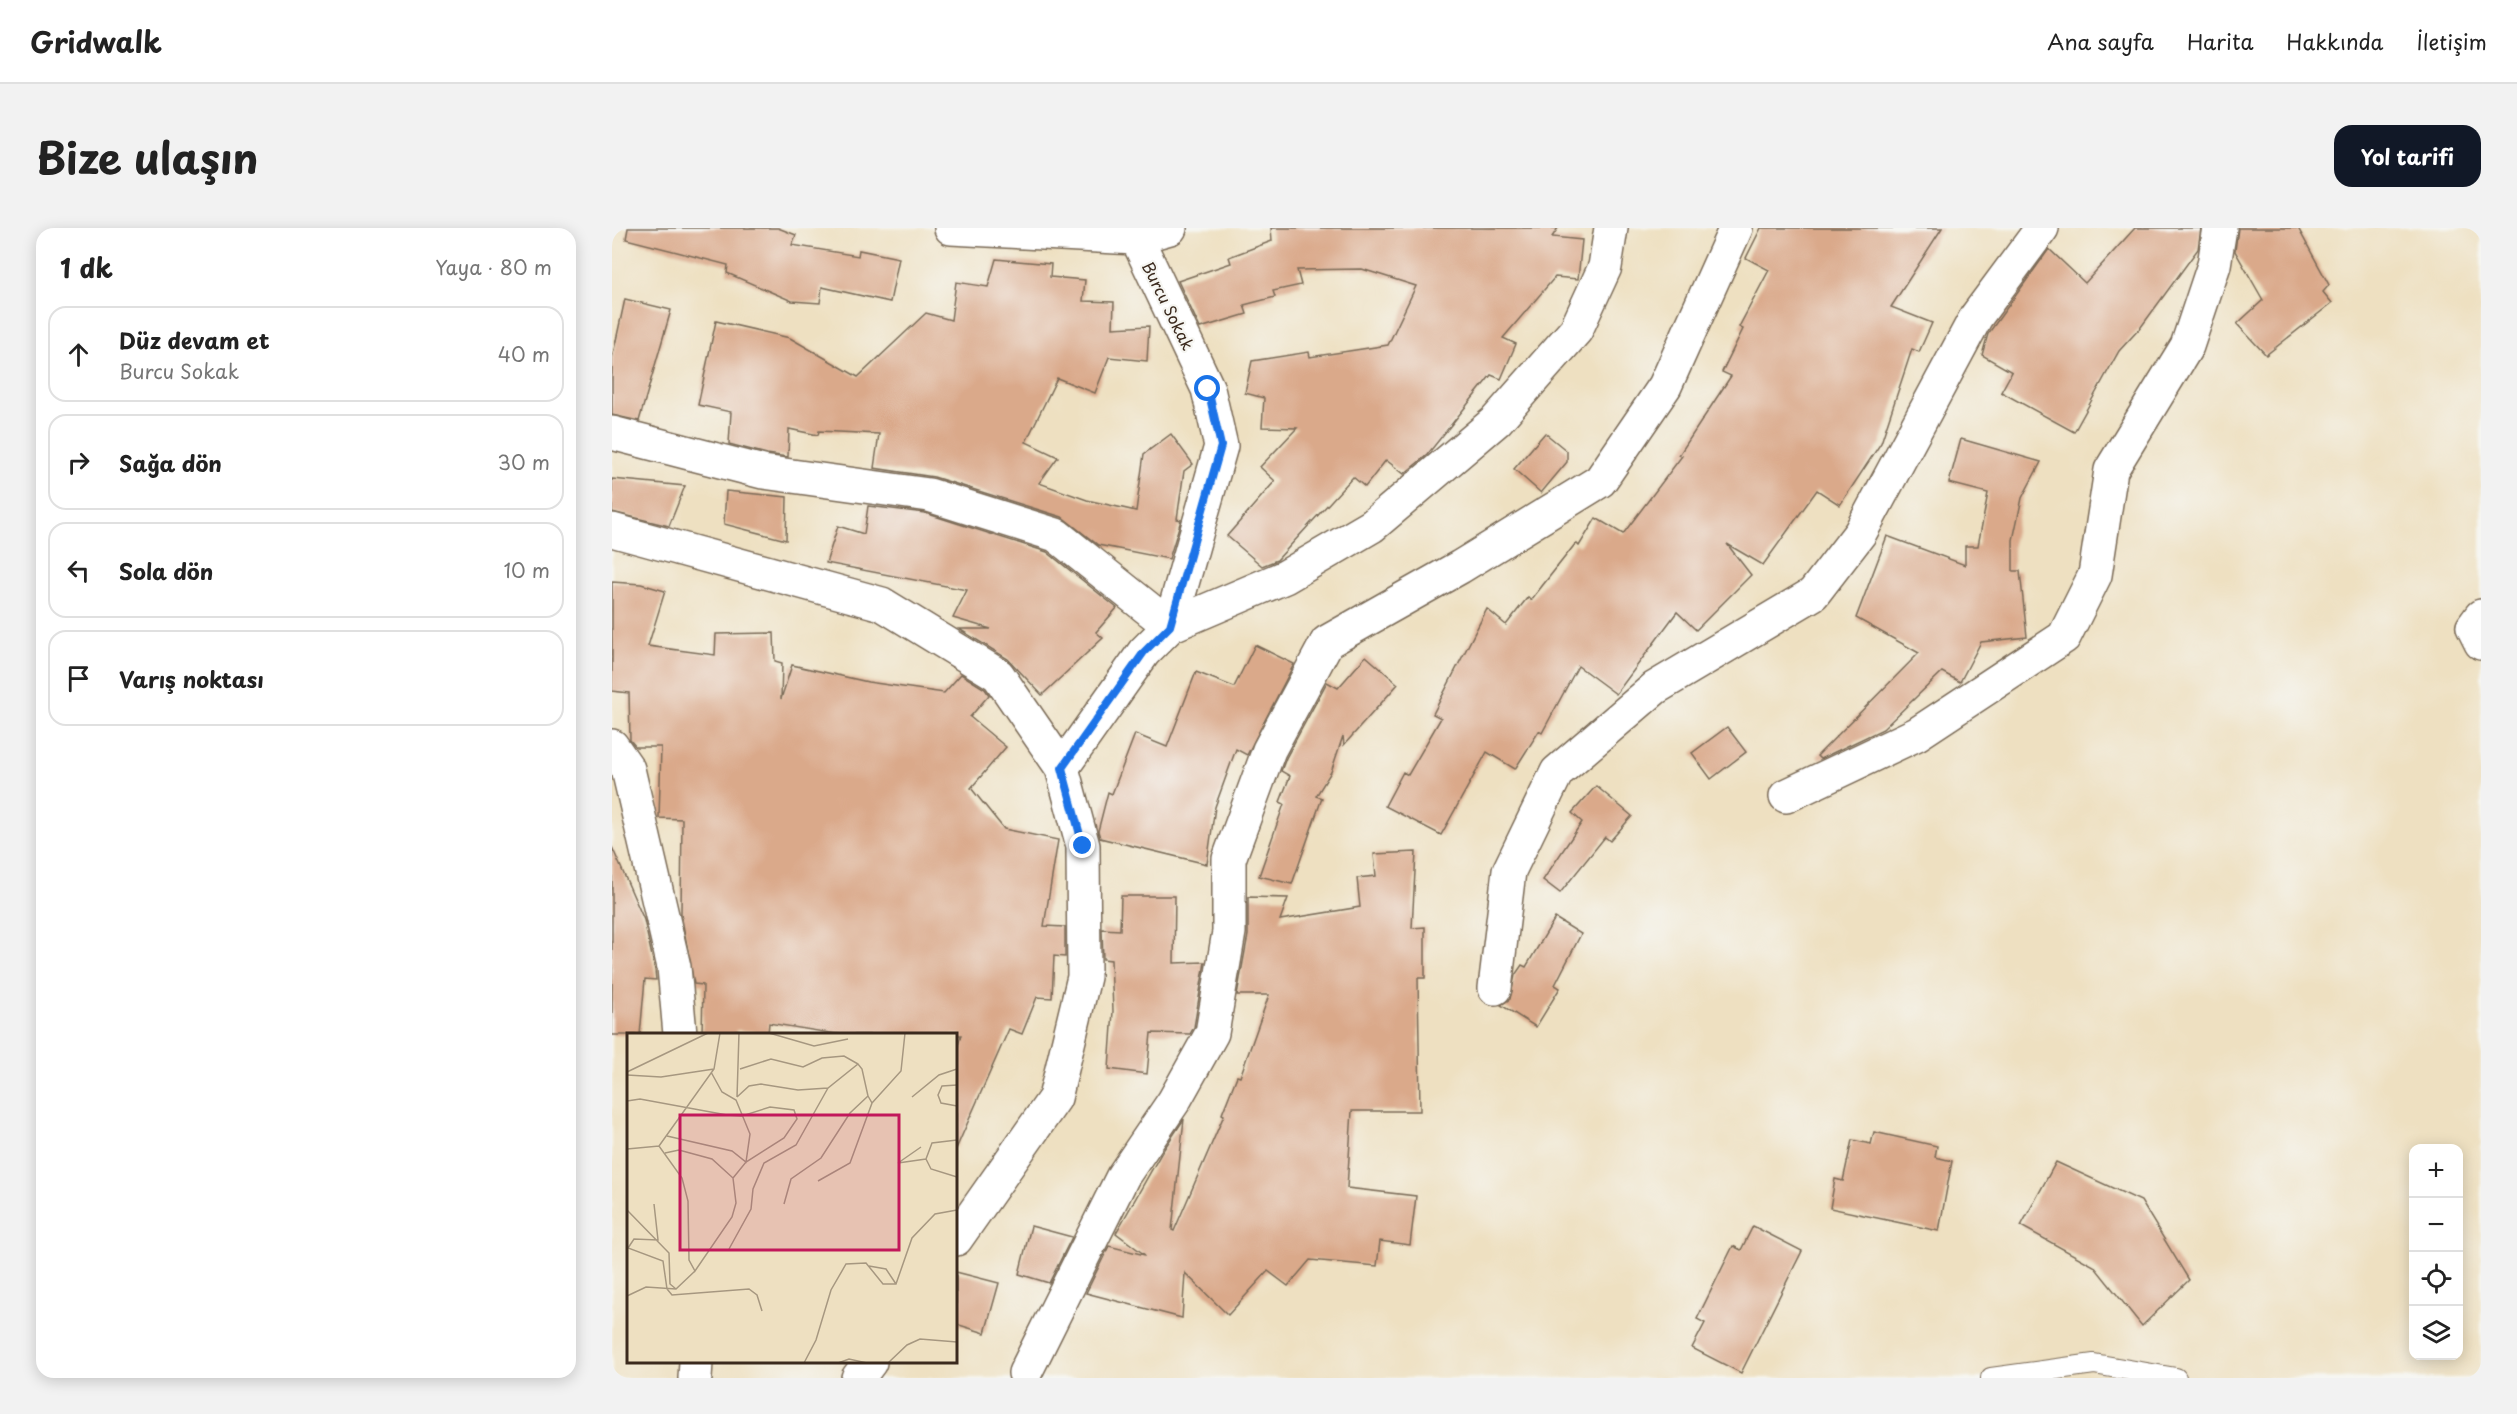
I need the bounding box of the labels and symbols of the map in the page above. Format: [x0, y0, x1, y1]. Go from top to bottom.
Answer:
street label: Burcu Sokak [1137, 257, 1201, 354]
route start [1194, 375, 1220, 401]
route end [1069, 832, 1095, 858]
inset map [627, 1033, 957, 1363]

